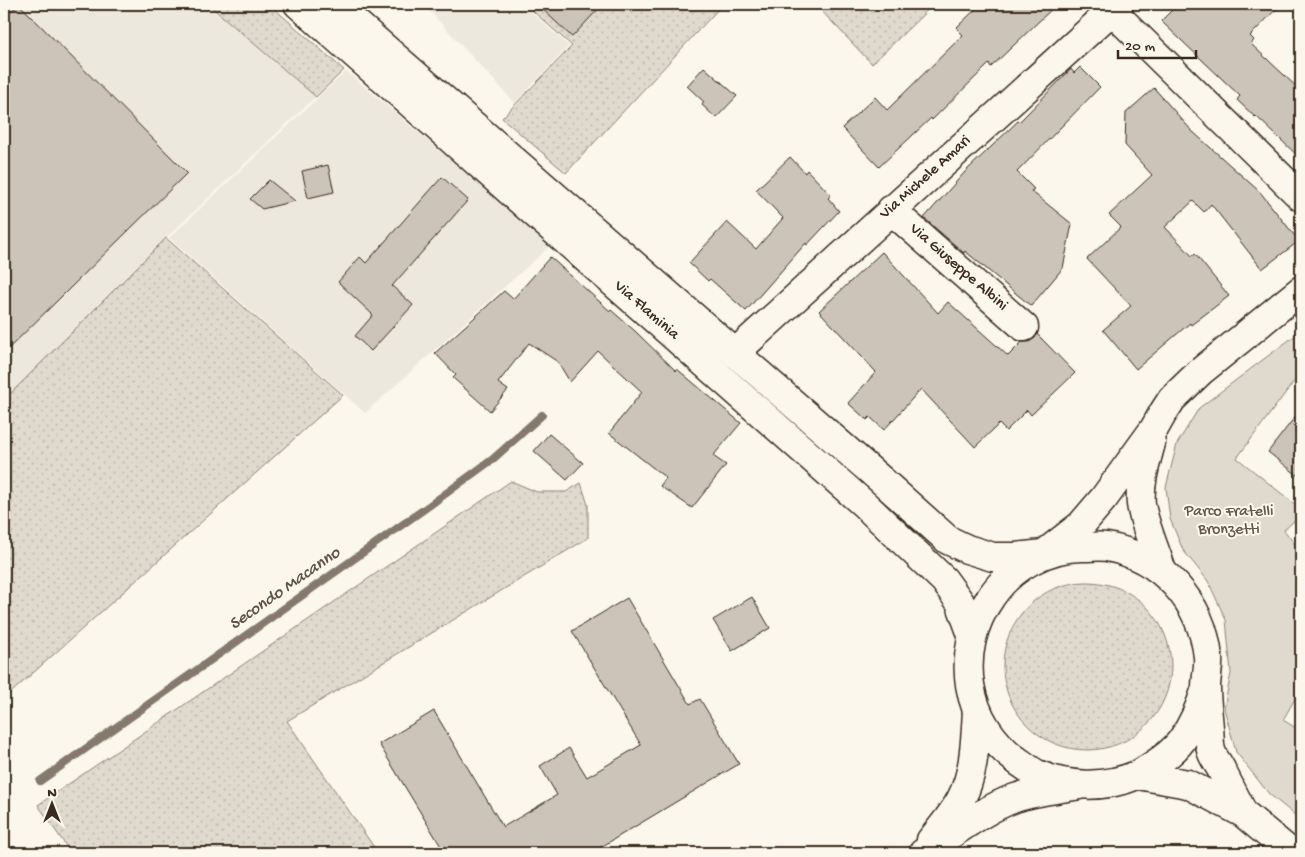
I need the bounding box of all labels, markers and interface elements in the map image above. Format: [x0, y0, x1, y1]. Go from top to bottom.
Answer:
scale bar [1118, 28, 1195, 60]
text: 20 m [1125, 38, 1155, 56]
street label: Via Michele Amari [876, 132, 976, 225]
street label: Via Giuseppe Albini [904, 219, 1011, 316]
street label: Via Flaminia [609, 277, 683, 345]
park label: Parco Fratelli Bronzetti [1184, 503, 1273, 540]
water label: Secondo Macanno [225, 542, 345, 635]
north arrow [28, 780, 78, 830]
text: N [47, 785, 57, 802]

